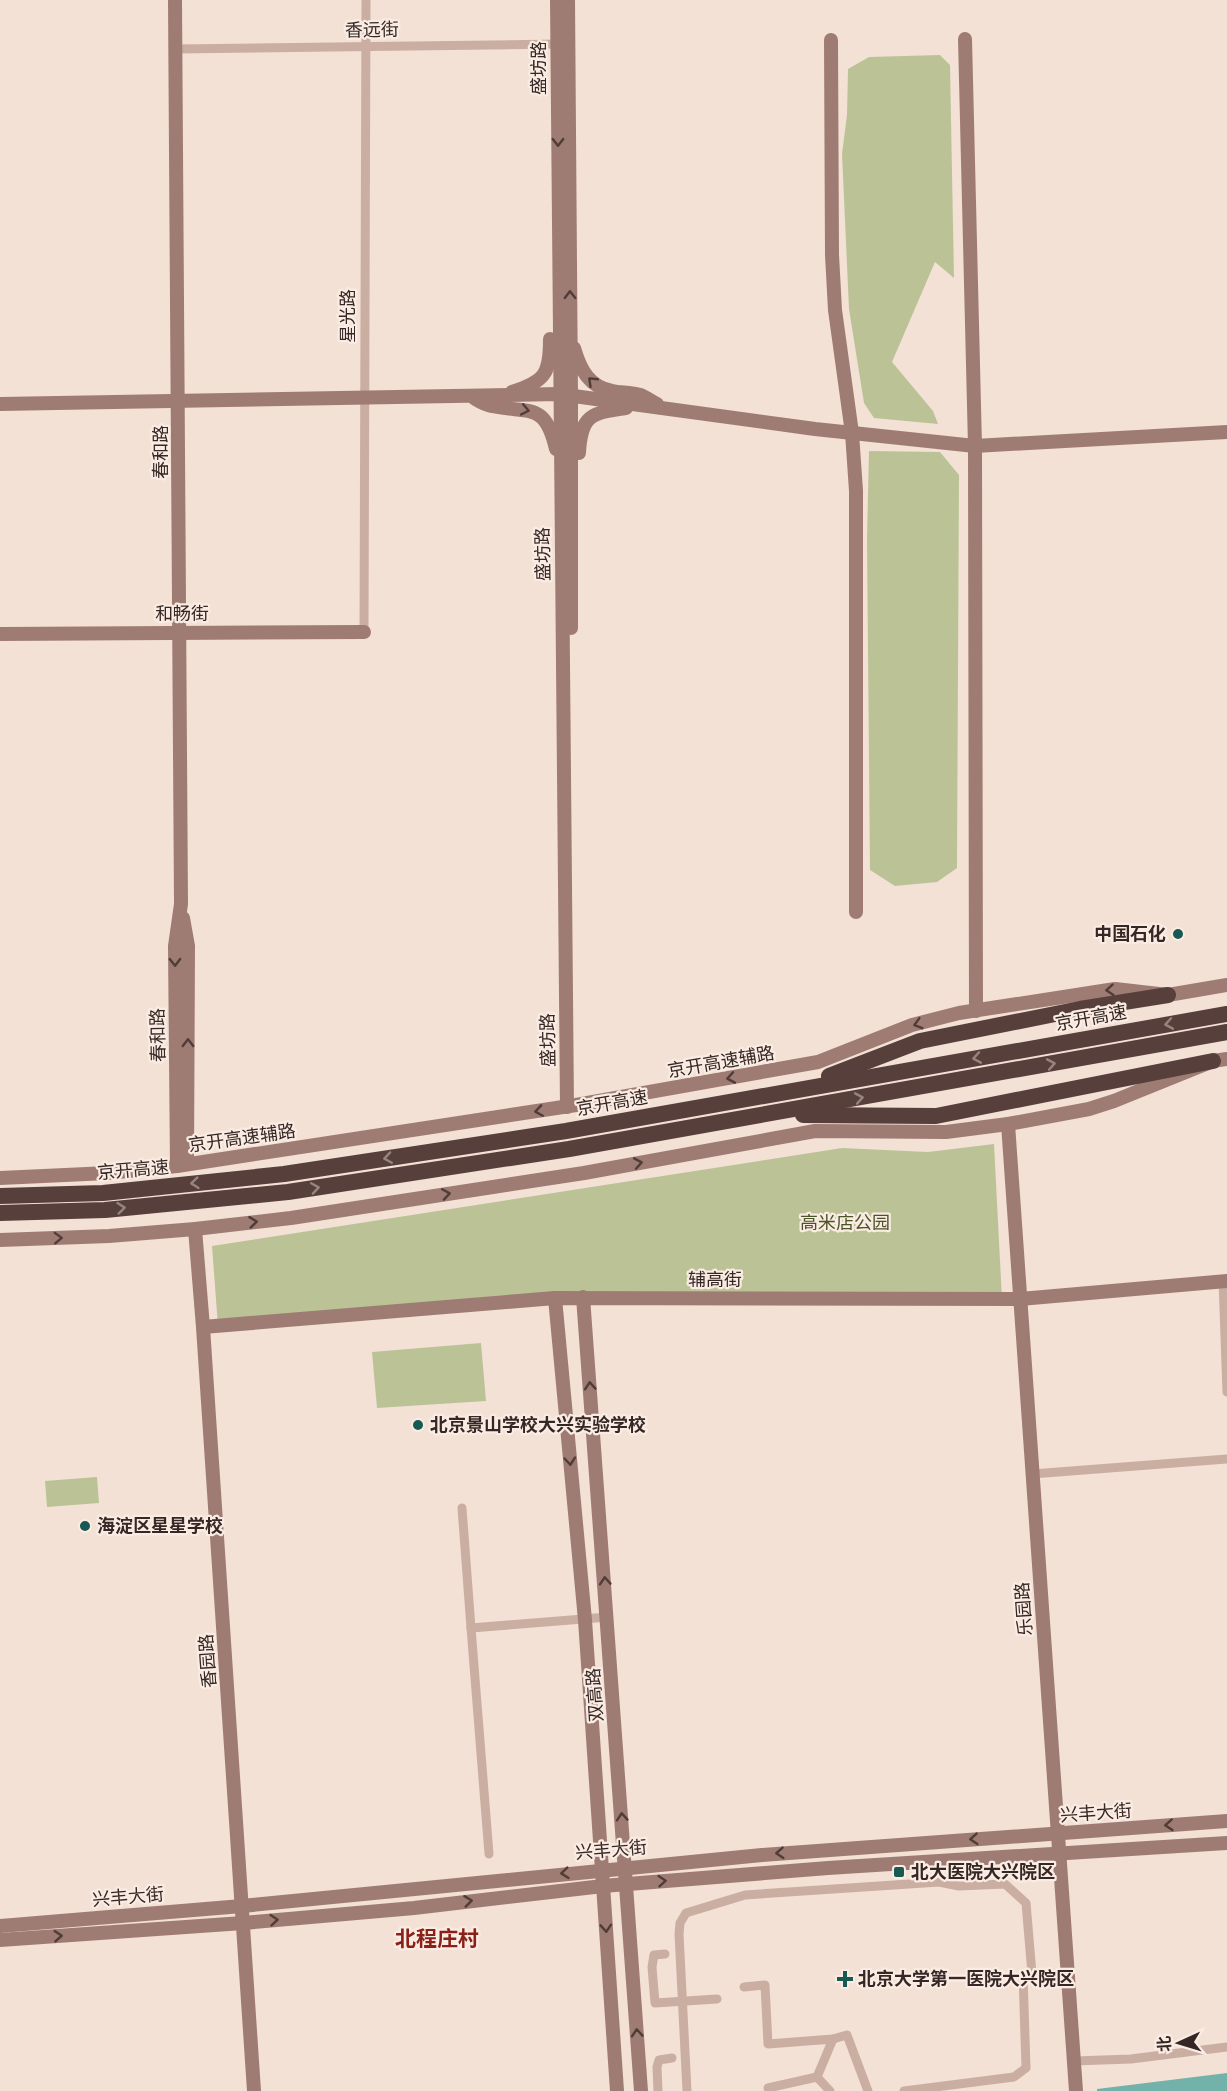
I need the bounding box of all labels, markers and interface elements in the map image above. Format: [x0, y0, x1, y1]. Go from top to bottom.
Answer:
street label: 香远街 [345, 18, 399, 40]
street label: 盛坊路 [527, 41, 549, 95]
one-way arrow [551, 138, 564, 147]
street label: 星光路 [336, 289, 358, 343]
one-way arrow [564, 291, 576, 300]
one-way arrow [588, 377, 599, 387]
one-way arrow [520, 403, 530, 416]
street label: 春和路 [149, 425, 171, 479]
street label: 盛坊路 [531, 527, 553, 581]
street label: 和畅街 [155, 602, 209, 624]
place label: 中国石化 [1094, 922, 1166, 944]
marker: 中国石化 [1171, 927, 1185, 941]
one-way arrow [169, 958, 181, 967]
one-way arrow [1105, 984, 1114, 997]
street label: 京开高速 [1053, 1000, 1128, 1034]
street label: 春和路 [146, 1008, 168, 1062]
street label: 盛坊路 [536, 1013, 558, 1067]
one-way arrow [913, 1017, 924, 1029]
one-way arrow [1165, 1017, 1175, 1030]
one-way arrow [182, 1038, 194, 1047]
street label: 京开高速辅路 [666, 1041, 776, 1081]
one-way arrow [973, 1052, 982, 1064]
one-way arrow [1046, 1058, 1056, 1070]
one-way arrow [727, 1071, 737, 1084]
street label: 京开高速 [574, 1085, 649, 1119]
one-way arrow [854, 1092, 864, 1105]
one-way arrow [535, 1104, 545, 1117]
street label: 京开高速辅路 [187, 1119, 297, 1155]
one-way arrow [384, 1151, 393, 1163]
street label: 京开高速 [96, 1155, 170, 1183]
one-way arrow [633, 1157, 643, 1170]
one-way arrow [190, 1176, 199, 1189]
one-way arrow [311, 1182, 320, 1194]
one-way arrow [440, 1188, 450, 1201]
one-way arrow [117, 1202, 126, 1215]
park label: 高米店公园 [800, 1211, 890, 1233]
one-way arrow [248, 1216, 257, 1229]
one-way arrow [54, 1231, 63, 1244]
street label: 辅高街 [688, 1268, 742, 1290]
one-way arrow [584, 1382, 597, 1391]
place label: 北京景山学校大兴实验学校 [430, 1413, 646, 1435]
marker: 北京景山学校大兴实验学校 [411, 1418, 425, 1432]
one-way arrow [563, 1457, 576, 1466]
place label: 海淀区星星学校 [97, 1514, 223, 1536]
marker: 海淀区星星学校 [78, 1519, 92, 1533]
one-way arrow [599, 1576, 612, 1585]
street label: 乐园路 [1010, 1581, 1036, 1637]
street label: 香园路 [194, 1633, 220, 1689]
street label: 双高路 [581, 1667, 607, 1723]
street label: 兴丰大街 [1059, 1799, 1133, 1825]
one-way arrow [616, 1813, 629, 1822]
one-way arrow [1164, 1819, 1173, 1832]
one-way arrow [970, 1833, 979, 1846]
street label: 兴丰大街 [574, 1835, 648, 1863]
one-way arrow [775, 1847, 784, 1860]
place label: 北大医院大兴院区 [911, 1860, 1055, 1882]
marker: 北大医院大兴院区 [892, 1865, 906, 1879]
one-way arrow [560, 1866, 569, 1879]
one-way arrow [657, 1875, 666, 1888]
street label: 兴丰大街 [91, 1882, 165, 1910]
one-way arrow [463, 1896, 472, 1908]
one-way arrow [269, 1914, 278, 1927]
one-way arrow [599, 1923, 612, 1932]
district label: 北程庄村 [395, 1925, 479, 1950]
one-way arrow [54, 1929, 63, 1942]
place label: 北京大学第一医院大兴院区 [858, 1967, 1074, 1989]
marker: 北京大学第一医院大兴院区 [836, 1970, 854, 1988]
north arrow [1149, 2013, 1209, 2073]
one-way arrow [631, 2028, 644, 2037]
text: 北 [1154, 2035, 1174, 2053]

